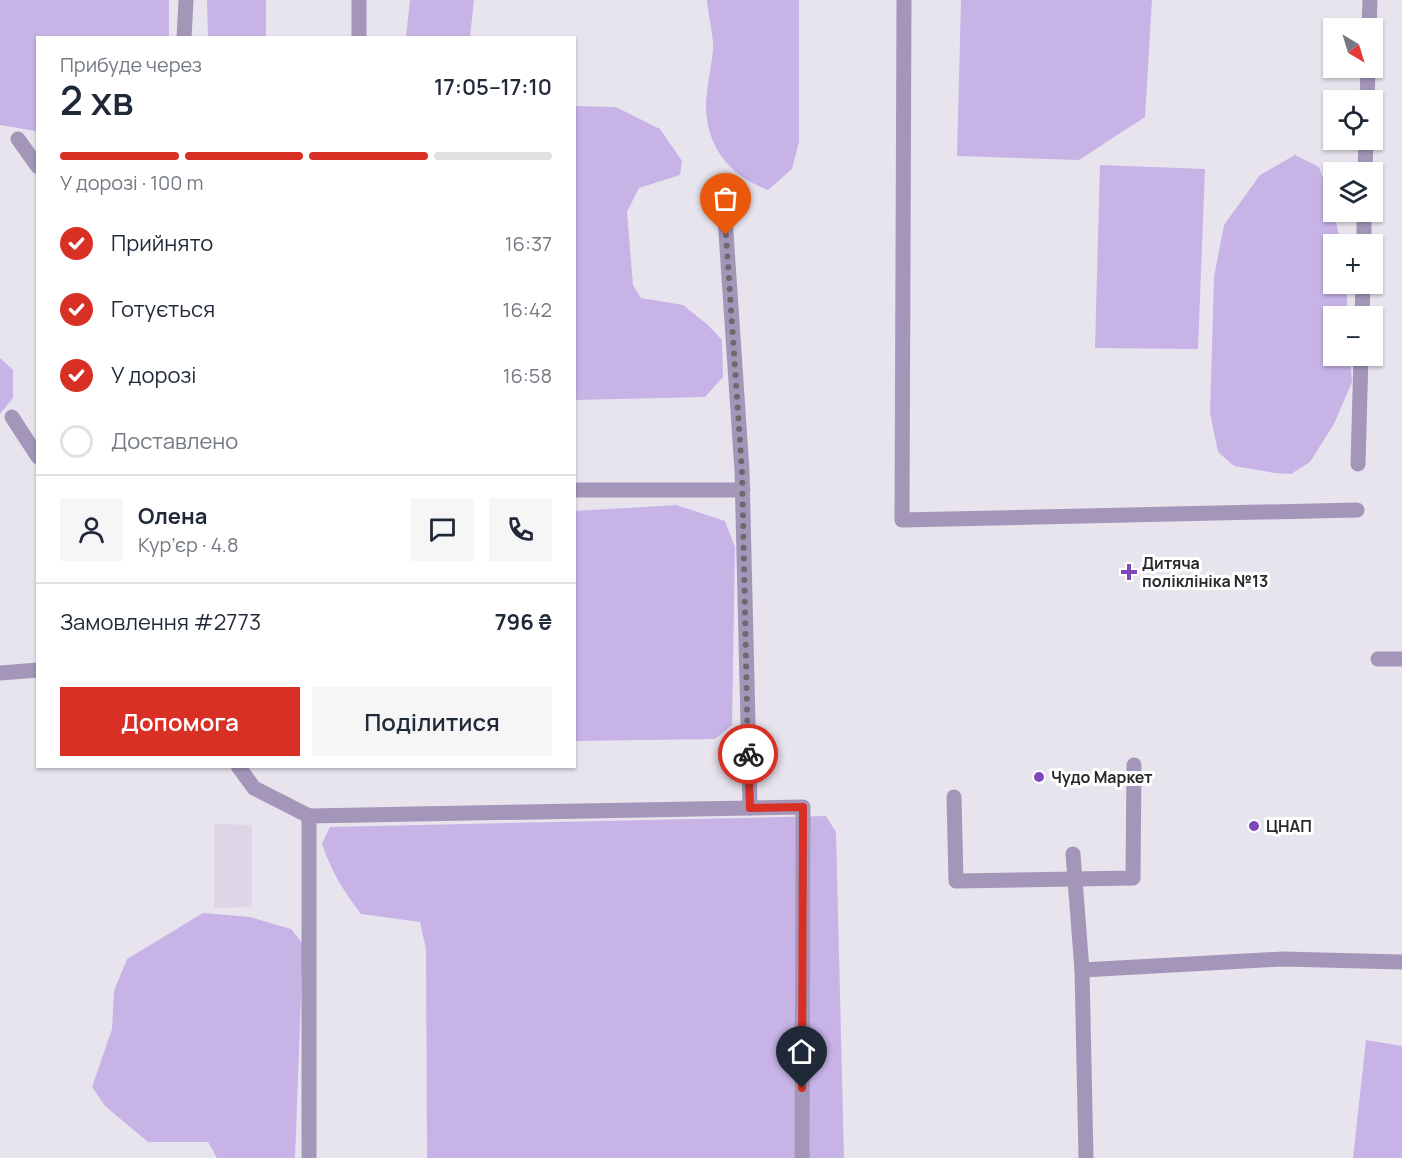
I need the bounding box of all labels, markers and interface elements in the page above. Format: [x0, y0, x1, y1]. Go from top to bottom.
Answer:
north arrow [1323, 18, 1383, 78]
map controls [1323, 18, 1383, 366]
text: Прибуде через [60, 51, 202, 78]
text: 17:05–17:10 [434, 72, 552, 102]
text: 2 хв [60, 73, 133, 127]
button: locate [1323, 90, 1383, 150]
button: layers [1323, 162, 1383, 222]
text: У дорозі · 100 m [60, 169, 203, 196]
pin [700, 173, 751, 235]
icon: bag [709, 182, 742, 215]
icon: check [60, 227, 93, 260]
text: Прийнято [111, 228, 213, 258]
text: 16:37 [505, 230, 552, 257]
button: + [1323, 234, 1383, 294]
icon: check [60, 293, 93, 326]
text: Готується [111, 294, 215, 324]
text: 16:42 [503, 296, 552, 323]
button: − [1323, 306, 1383, 366]
icon: check [60, 359, 93, 392]
text: У дорозі [111, 360, 197, 390]
text: 16:58 [503, 362, 552, 389]
text: Доставлено [111, 426, 238, 456]
button: person [60, 498, 123, 561]
button: chat [411, 498, 474, 561]
button: phone [489, 498, 552, 561]
text: Олена [138, 501, 207, 531]
text: Кур’єр · 4.8 [138, 531, 239, 558]
place label: Дитяча поліклініка №13 [1142, 552, 1268, 592]
marker: Дитяча поліклініка №13 [1120, 563, 1138, 581]
text: Замовлення #2773 [60, 607, 261, 637]
text: 796 ₴ [495, 607, 552, 637]
button: Допомога [60, 687, 300, 756]
button: Поділитися [312, 687, 552, 756]
courier [718, 724, 778, 784]
icon: bike [732, 738, 765, 771]
place label: Чудо Маркет [1051, 766, 1153, 788]
marker: Чудо Маркет [1032, 770, 1046, 784]
place label: ЦНАП [1266, 815, 1312, 837]
marker: ЦНАП [1247, 819, 1261, 833]
pin [776, 1026, 827, 1088]
icon: home [785, 1035, 818, 1068]

